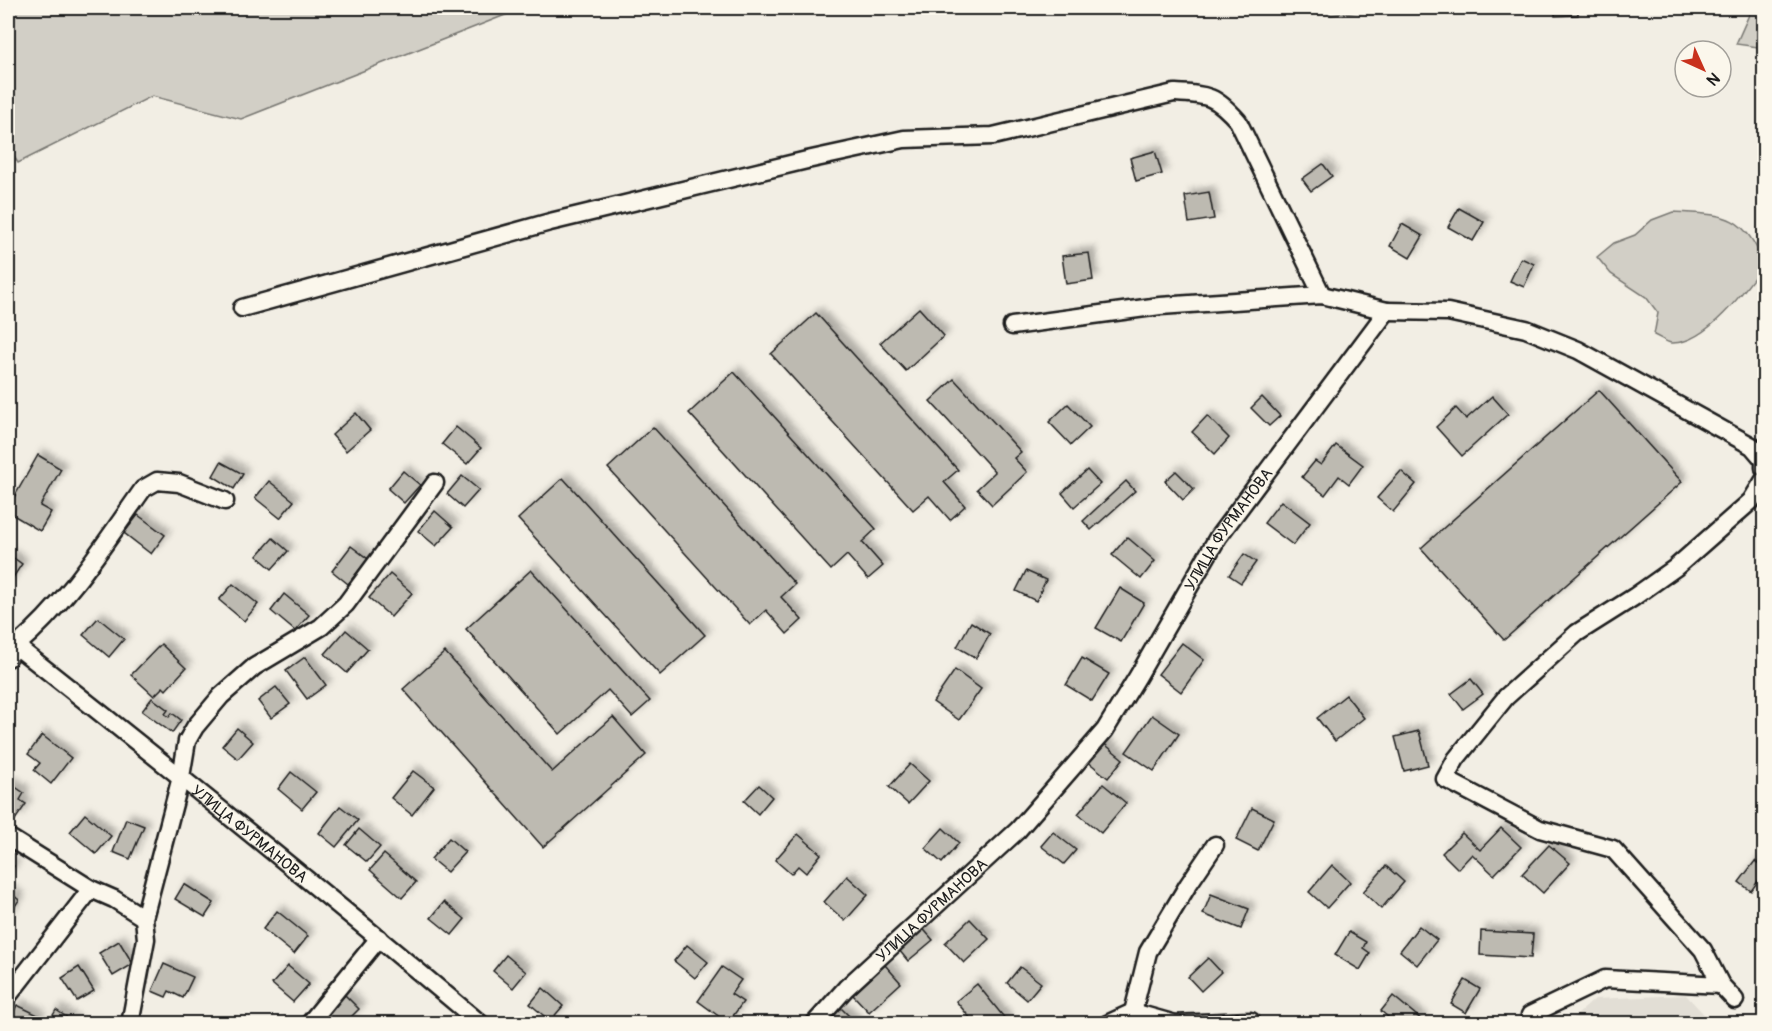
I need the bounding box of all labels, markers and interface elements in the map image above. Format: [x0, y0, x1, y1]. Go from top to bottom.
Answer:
north arrow [1673, 39, 1733, 99]
text: N [1702, 68, 1724, 90]
street label: УЛИЦА ФУРМАНОВА [1180, 464, 1277, 594]
street label: УЛИЦА ФУРМАНОВА [187, 781, 312, 887]
street label: УЛИЦА ФУРМАНОВА [872, 854, 992, 966]

